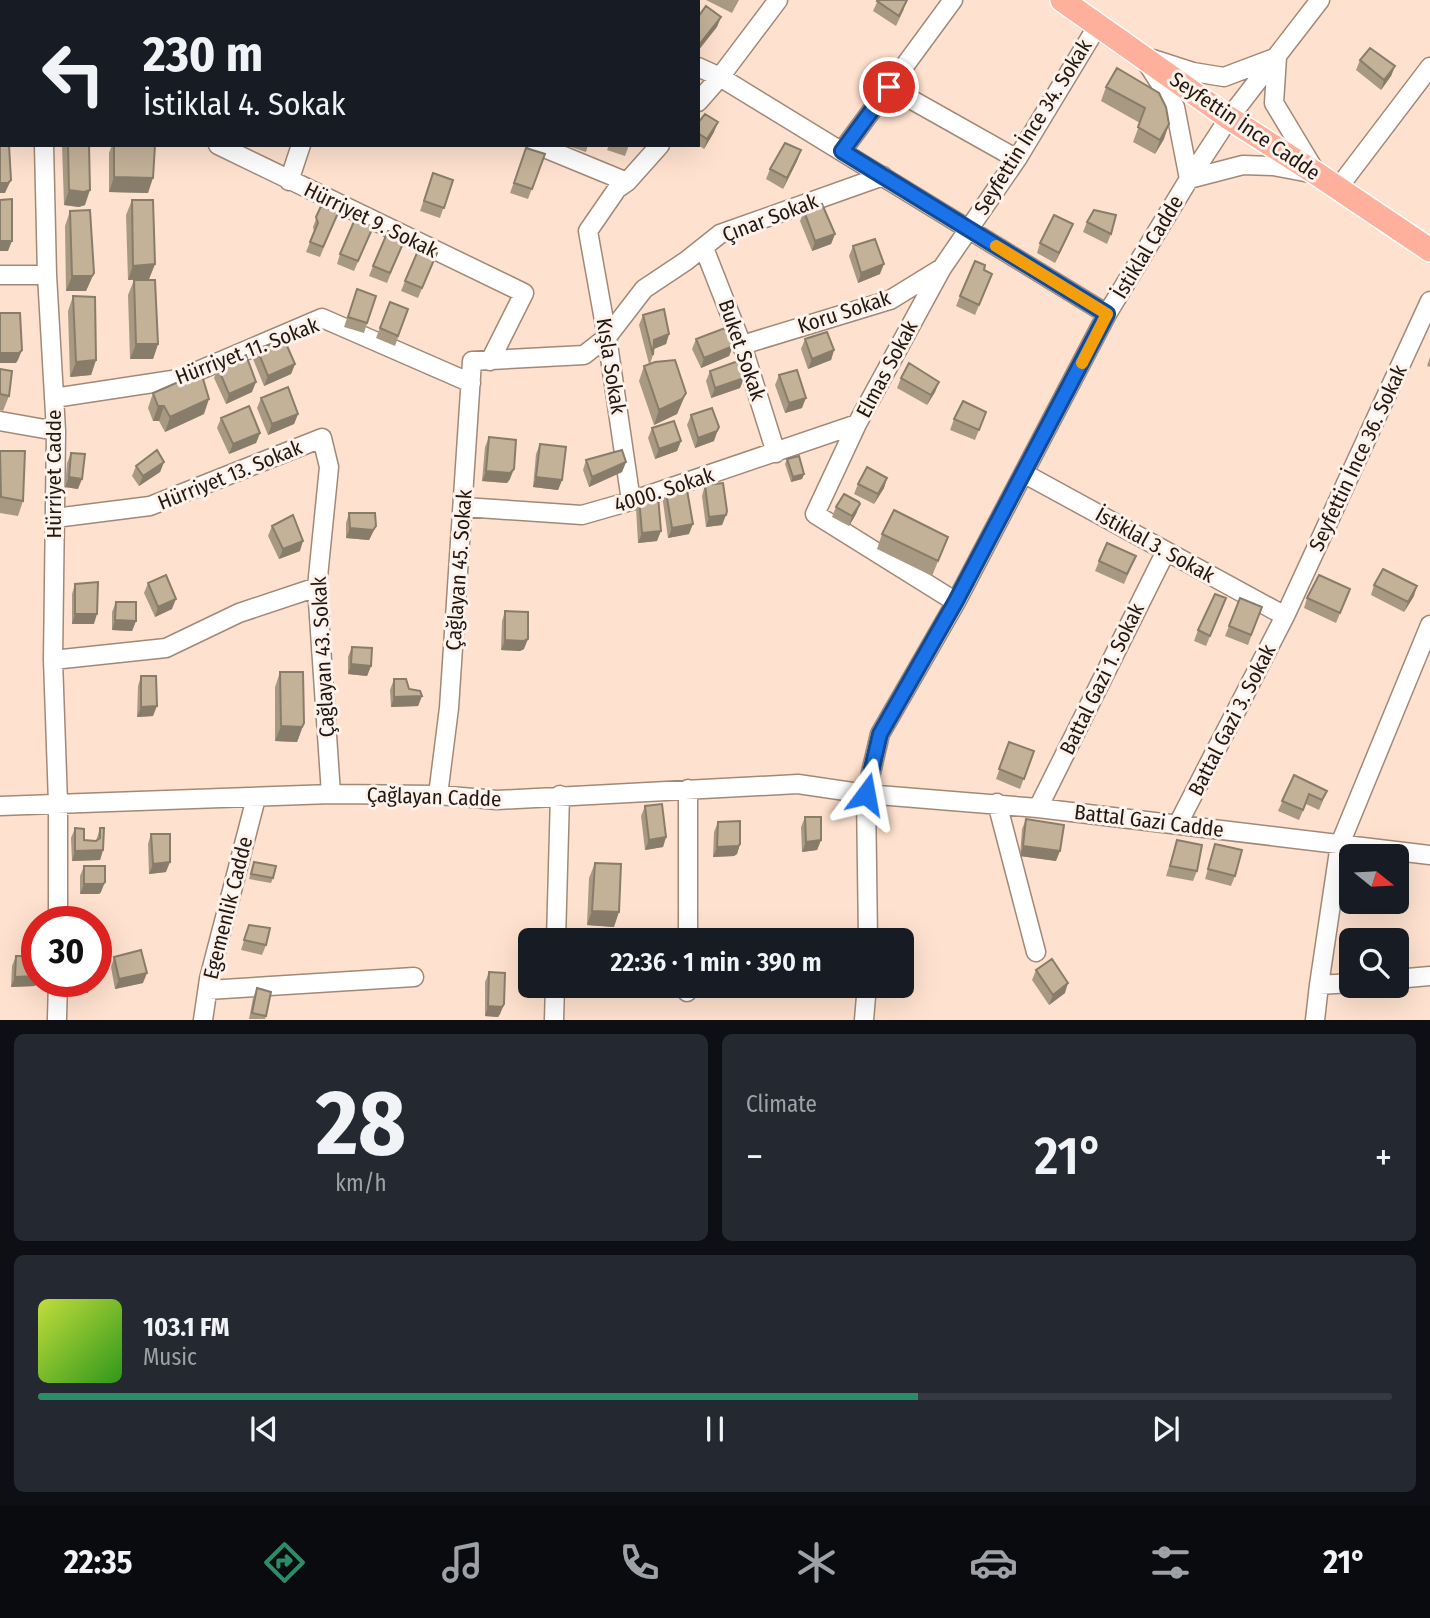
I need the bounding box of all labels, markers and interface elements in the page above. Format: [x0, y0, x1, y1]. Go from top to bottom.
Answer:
text: 230 m [143, 25, 263, 84]
icon: left [28, 28, 119, 119]
street label: Seyfettin İnce 34. Sokak [968, 34, 1098, 220]
pin [859, 57, 919, 117]
street label: Seyfettin İnce Cadde [1165, 66, 1325, 186]
icon: arrive [870, 68, 908, 106]
text: İstiklal 4. Sokak [143, 85, 346, 123]
street label: Hürriyet 9. Sokak [300, 176, 442, 264]
street label: Çınar Sokak [719, 188, 822, 248]
street label: İstiklal Cadde [1107, 191, 1189, 303]
street label: Koru Sokak [794, 285, 894, 339]
street label: Buket Sokak [713, 296, 771, 404]
street label: Hürriyet 11. Sokak [172, 312, 323, 390]
street label: Kışla Sokak [591, 316, 631, 416]
street label: Elmas Sokak [851, 316, 924, 422]
street label: Seyfettin İnce 36. Sokak [1303, 361, 1413, 555]
street label: Hürriyet Cadde [41, 410, 67, 538]
street label: Hürriyet 13. Sokak [154, 434, 306, 516]
street label: 4000. Sokak [611, 462, 717, 518]
street label: Çağlayan 45. Sokak [440, 488, 478, 651]
street label: İstiklal 3. Sokak [1091, 502, 1219, 589]
street label: Çağlayan 43. Sokak [306, 576, 340, 738]
street label: Battal Gazi 1. Sokak [1054, 599, 1150, 759]
street label: Battal Gazi 3. Sokak [1183, 640, 1282, 800]
position arrow [829, 757, 903, 831]
street label: Çağlayan Cadde [366, 782, 502, 812]
street label: Battal Gazi Cadde [1073, 799, 1225, 843]
street label: Egemenlik Cadde [198, 834, 258, 982]
north arrow [1339, 844, 1409, 914]
map controls [1339, 844, 1409, 998]
speed limit sign: 30 [21, 906, 112, 997]
button: search [1339, 928, 1409, 998]
text: 22:36 · 1 min · 390 m [610, 947, 822, 978]
text: 28 [316, 1069, 406, 1178]
text: Climate [746, 1090, 817, 1118]
text: 21° [1034, 1125, 1103, 1188]
text: − [746, 1134, 763, 1180]
text: + [1375, 1134, 1392, 1180]
text: km/h [335, 1169, 387, 1197]
text: 103.1 FM [143, 1312, 230, 1343]
text: Music [143, 1343, 197, 1371]
icon: previous [245, 1410, 283, 1448]
icon: pause [696, 1410, 734, 1448]
icon: next [1147, 1410, 1185, 1448]
icon: directions [260, 1538, 309, 1587]
icon: music [438, 1538, 487, 1587]
icon: phone [615, 1538, 664, 1587]
icon: climate [792, 1538, 841, 1587]
icon: car [969, 1538, 1018, 1587]
icon: filters [1146, 1538, 1195, 1587]
text: 22:35 [64, 1543, 132, 1581]
text: 21° [1323, 1543, 1366, 1581]

